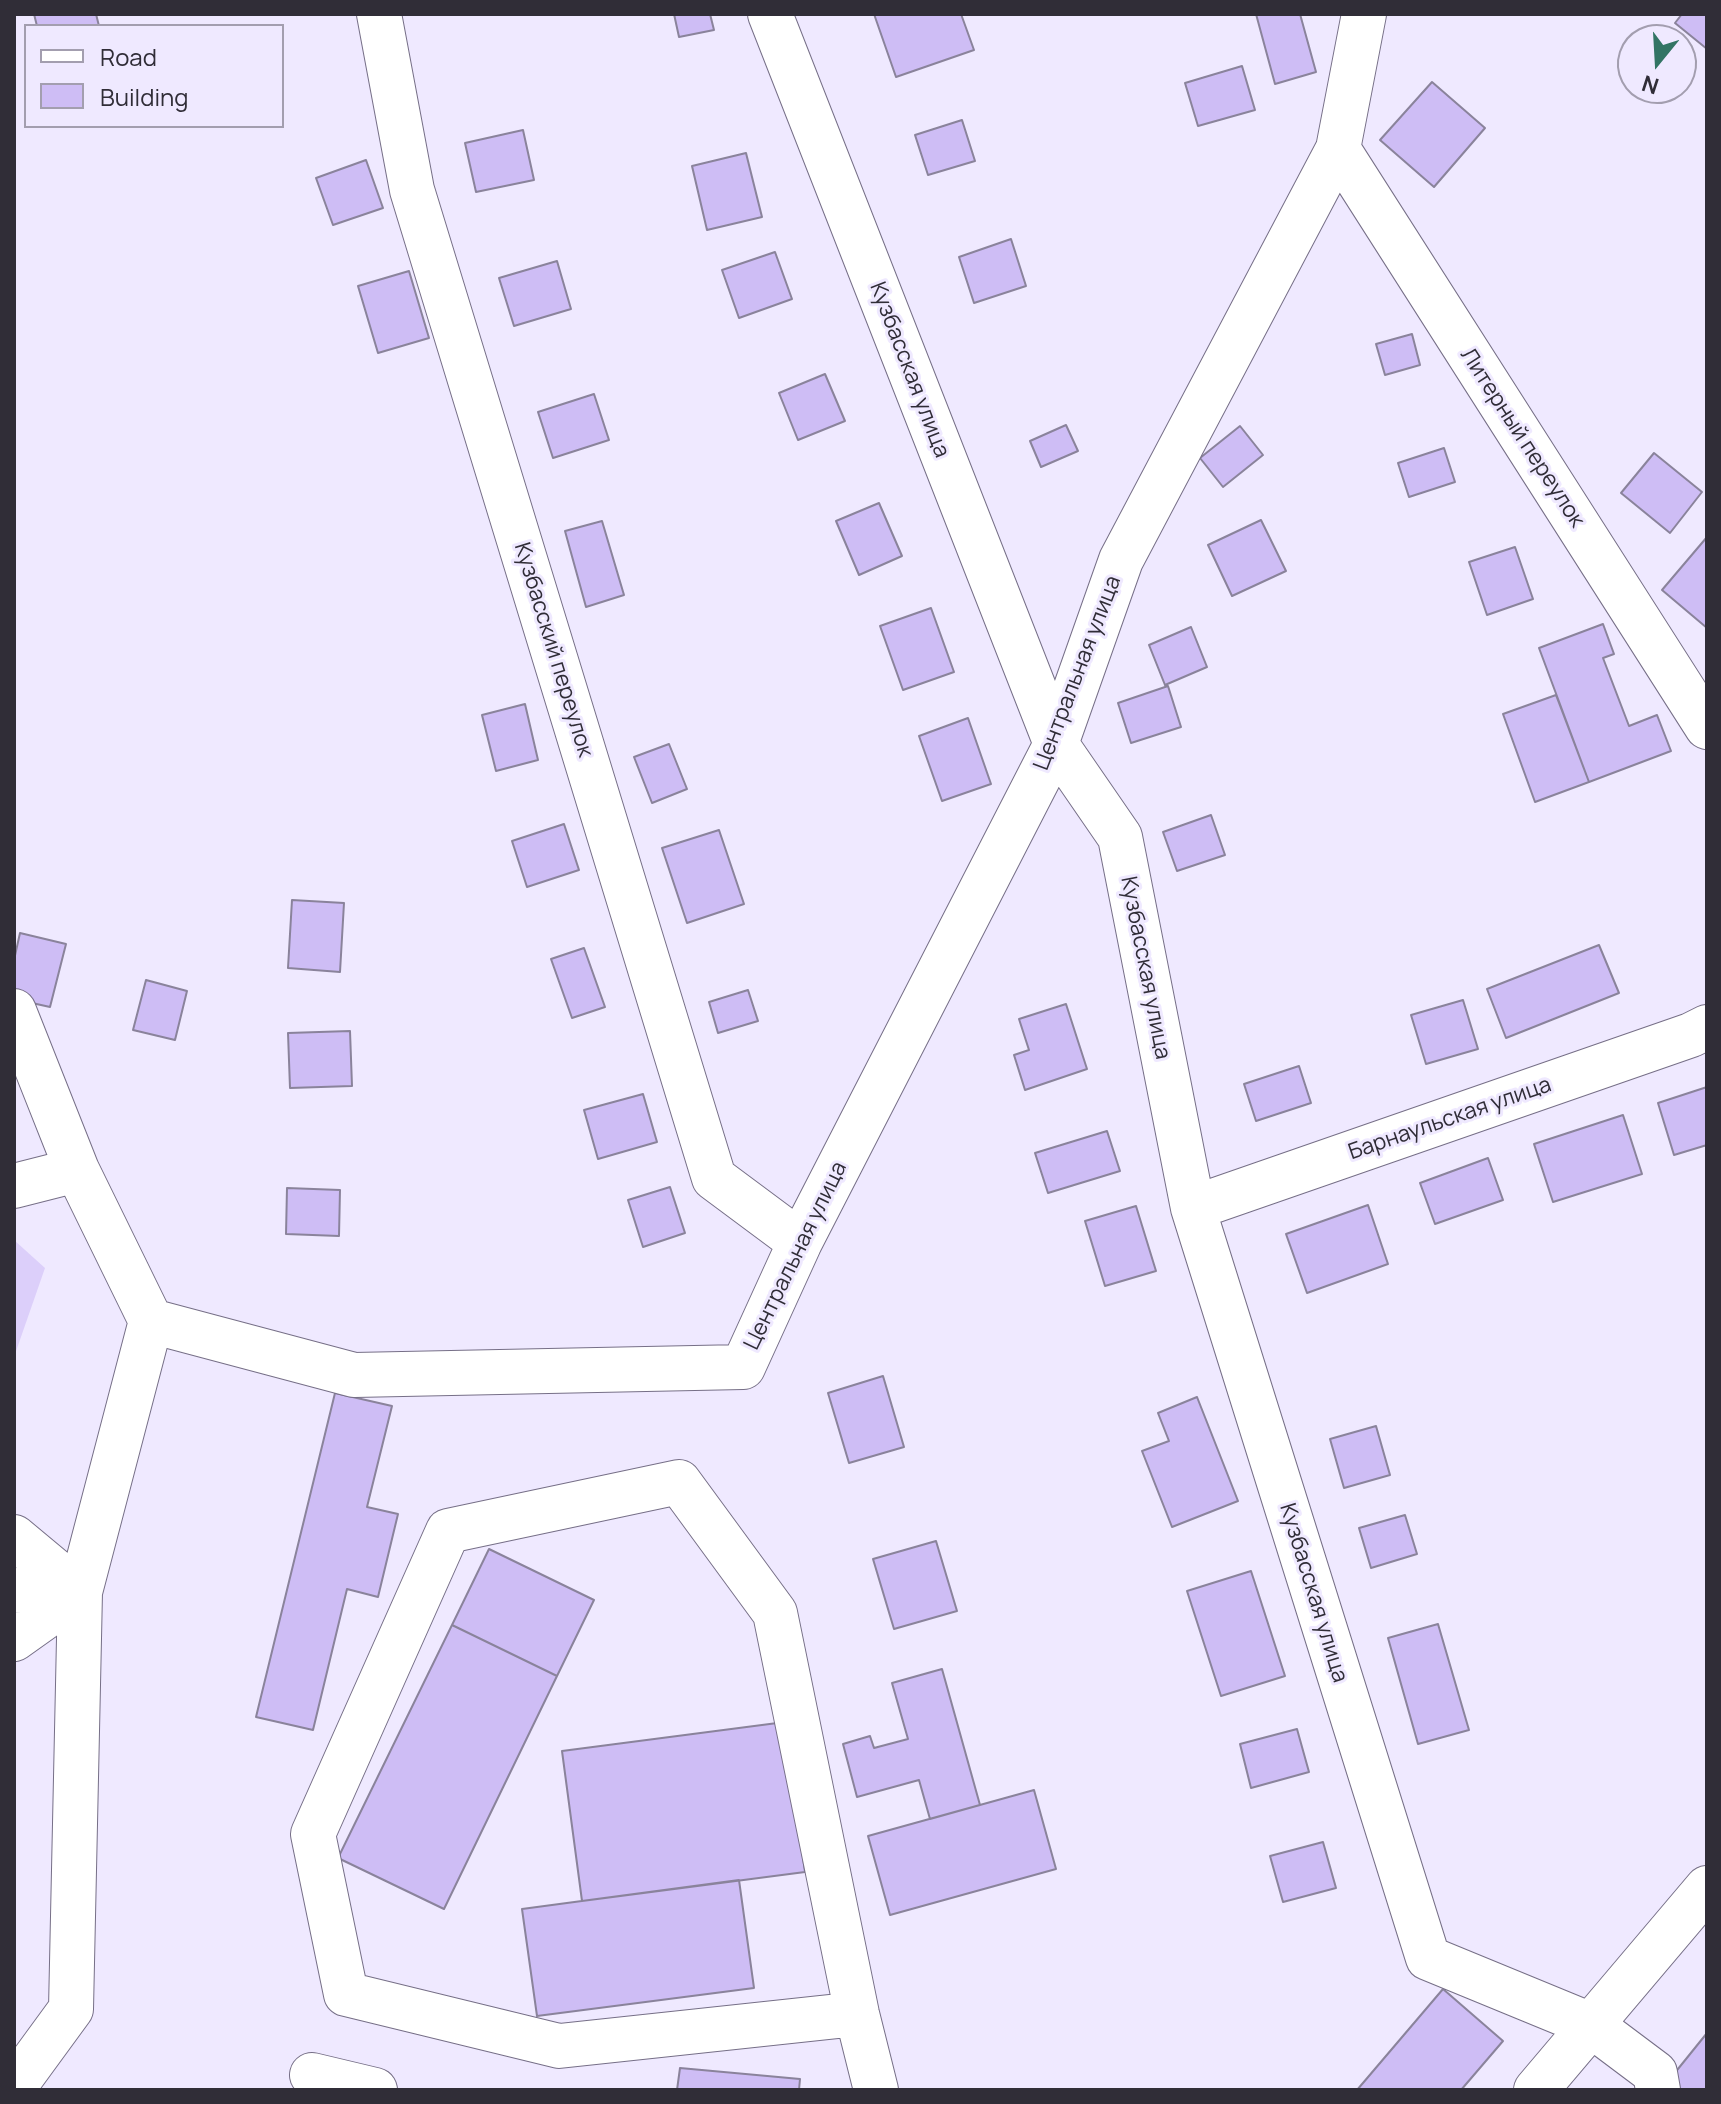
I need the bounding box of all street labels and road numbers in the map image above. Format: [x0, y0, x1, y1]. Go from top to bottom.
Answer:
street label: Кузбасская улица [863, 279, 955, 461]
street label: Литерный переулок [1454, 343, 1590, 533]
street label: Кузбасский переулок [508, 540, 598, 760]
street label: Центральная улица [1029, 572, 1127, 774]
street label: Кузбасская улица [1114, 874, 1176, 1062]
street label: Барнаульская улица [1345, 1072, 1555, 1166]
street label: Центральная улица [739, 1158, 853, 1354]
street label: Кузбасская улица [1273, 1500, 1353, 1686]

